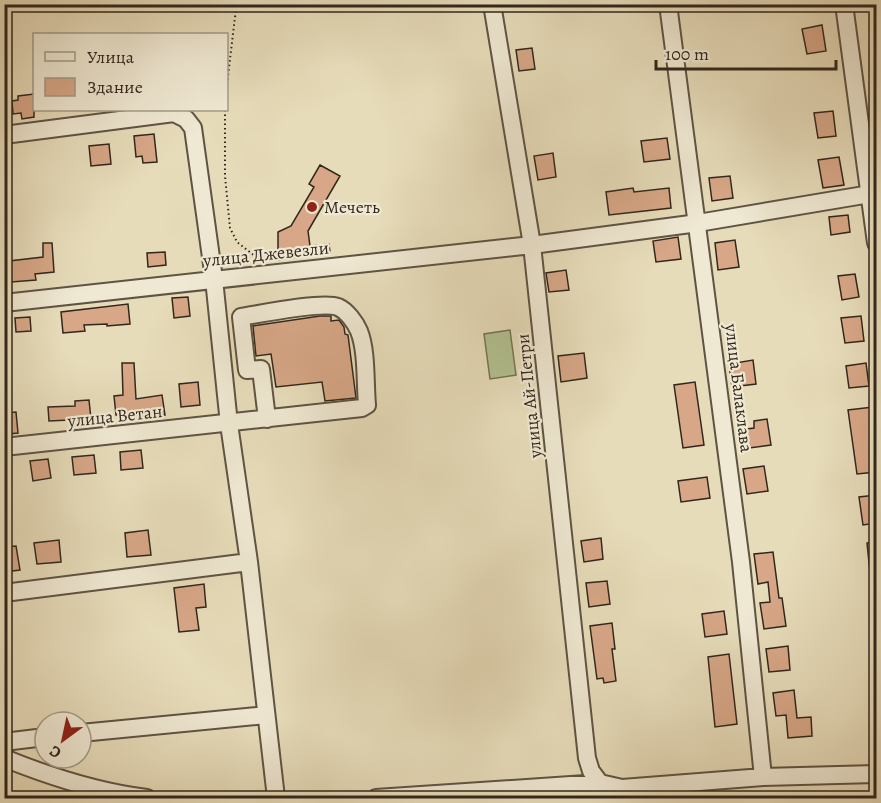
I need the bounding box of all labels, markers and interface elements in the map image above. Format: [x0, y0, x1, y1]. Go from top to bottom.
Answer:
legend [33, 33, 228, 111]
scale bar [656, 33, 836, 71]
text: 100 m [665, 42, 709, 66]
text: Улица [87, 45, 135, 69]
text: Здание [87, 75, 143, 99]
place label: Мечеть [324, 195, 380, 219]
marker: Мечеть [305, 200, 319, 214]
street label: улица Джевезли [201, 235, 330, 273]
street label: улица Балаклава [719, 321, 759, 454]
street label: улица Ай-Петри [511, 333, 548, 460]
street label: улица Ветан [65, 399, 164, 433]
north arrow [33, 710, 93, 770]
text: С [45, 740, 66, 764]

